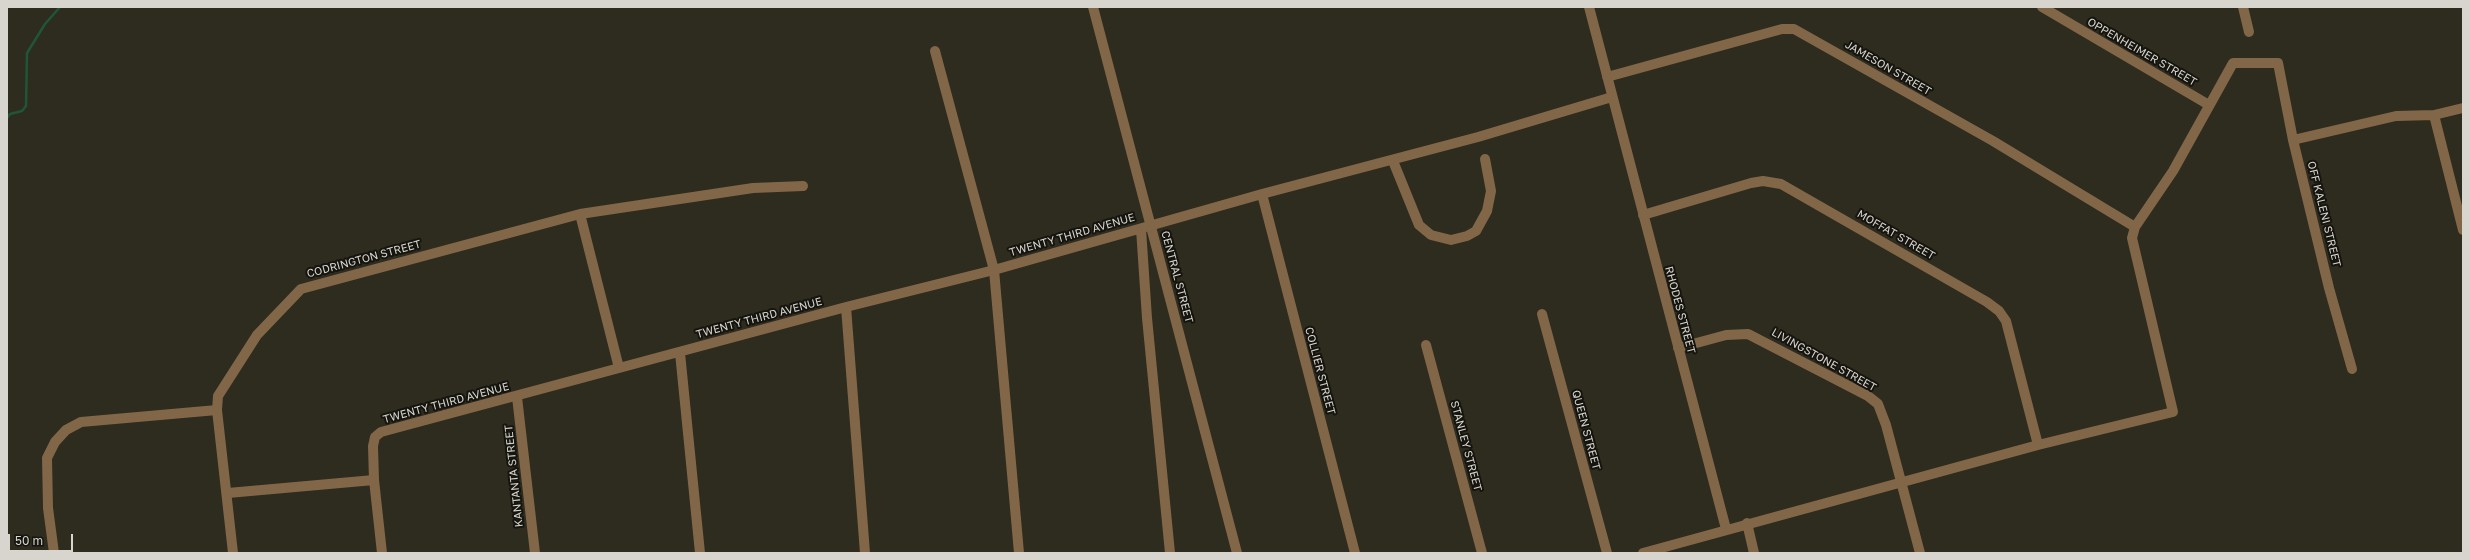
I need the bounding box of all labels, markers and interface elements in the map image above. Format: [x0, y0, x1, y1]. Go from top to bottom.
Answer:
street label: OPPENHEIMER STREET [2085, 15, 2199, 89]
street label: JAMESON STREET [1843, 38, 1933, 98]
street label: OFF KALENI STREET [2304, 160, 2344, 268]
street label: MOFFAT STREET [1855, 207, 1937, 263]
street label: TWENTY THIRD AVENUE [1008, 211, 1136, 259]
street label: CENTRAL STREET [1158, 229, 1196, 325]
street label: CODRINGTON STREET [306, 237, 422, 281]
street label: RHODES STREET [1662, 265, 1698, 355]
street label: TWENTY THIRD AVENUE [695, 295, 823, 341]
street label: COLLIER STREET [1302, 326, 1338, 416]
street label: LIVINGSTONE STREET [1769, 326, 1879, 394]
street label: TWENTY THIRD AVENUE [382, 380, 510, 426]
street label: QUEEN STREET [1569, 389, 1603, 471]
street label: STANLEY STREET [1448, 399, 1484, 493]
street label: KANTANTA STREET [502, 424, 526, 528]
scale bar [10, 526, 75, 552]
text: 50 m [15, 533, 43, 548]

